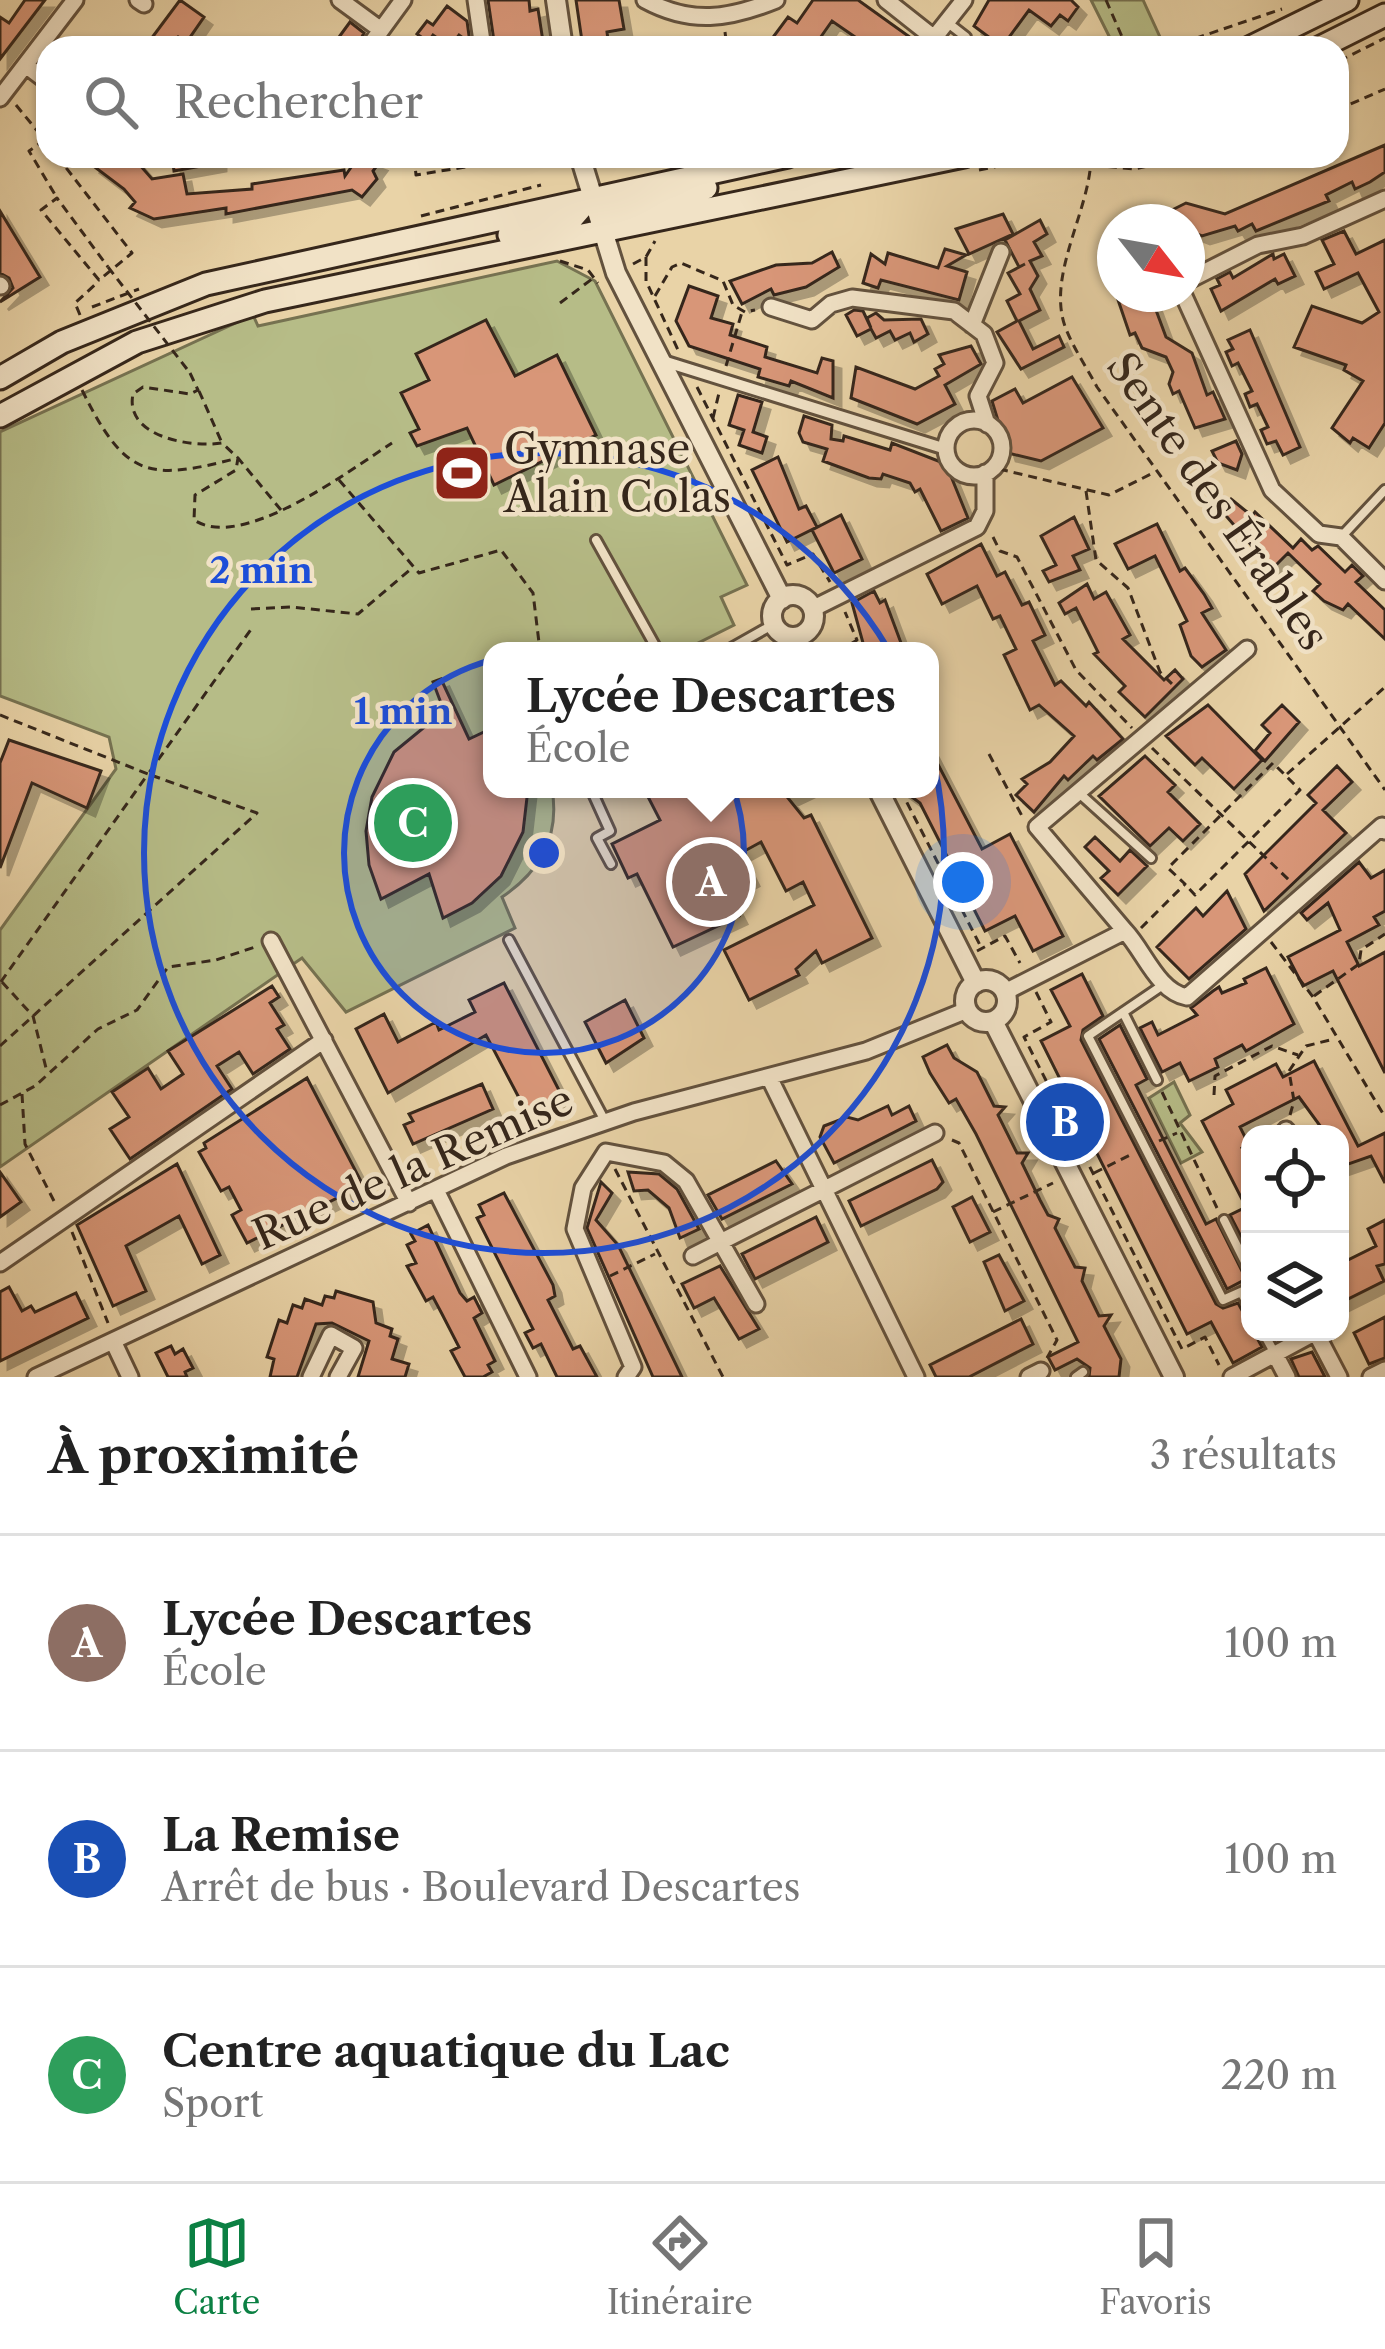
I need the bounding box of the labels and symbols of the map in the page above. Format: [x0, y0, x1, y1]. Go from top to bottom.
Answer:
north arrow [1097, 204, 1205, 312]
street label: Sente des Érables [1096, 342, 1340, 660]
place label: Gymnase Alain Colas [503, 423, 731, 523]
sports icon: Gymnase Alain Colas [431, 442, 493, 504]
text: 2 min [209, 548, 313, 592]
text: 1 min [354, 689, 453, 733]
pin: C [374, 778, 452, 868]
centre of rings [523, 832, 565, 874]
pin: A [672, 837, 750, 927]
your location [933, 852, 993, 912]
street label: Rue de la Remise [245, 1073, 581, 1261]
pin: B [1026, 1077, 1104, 1167]

